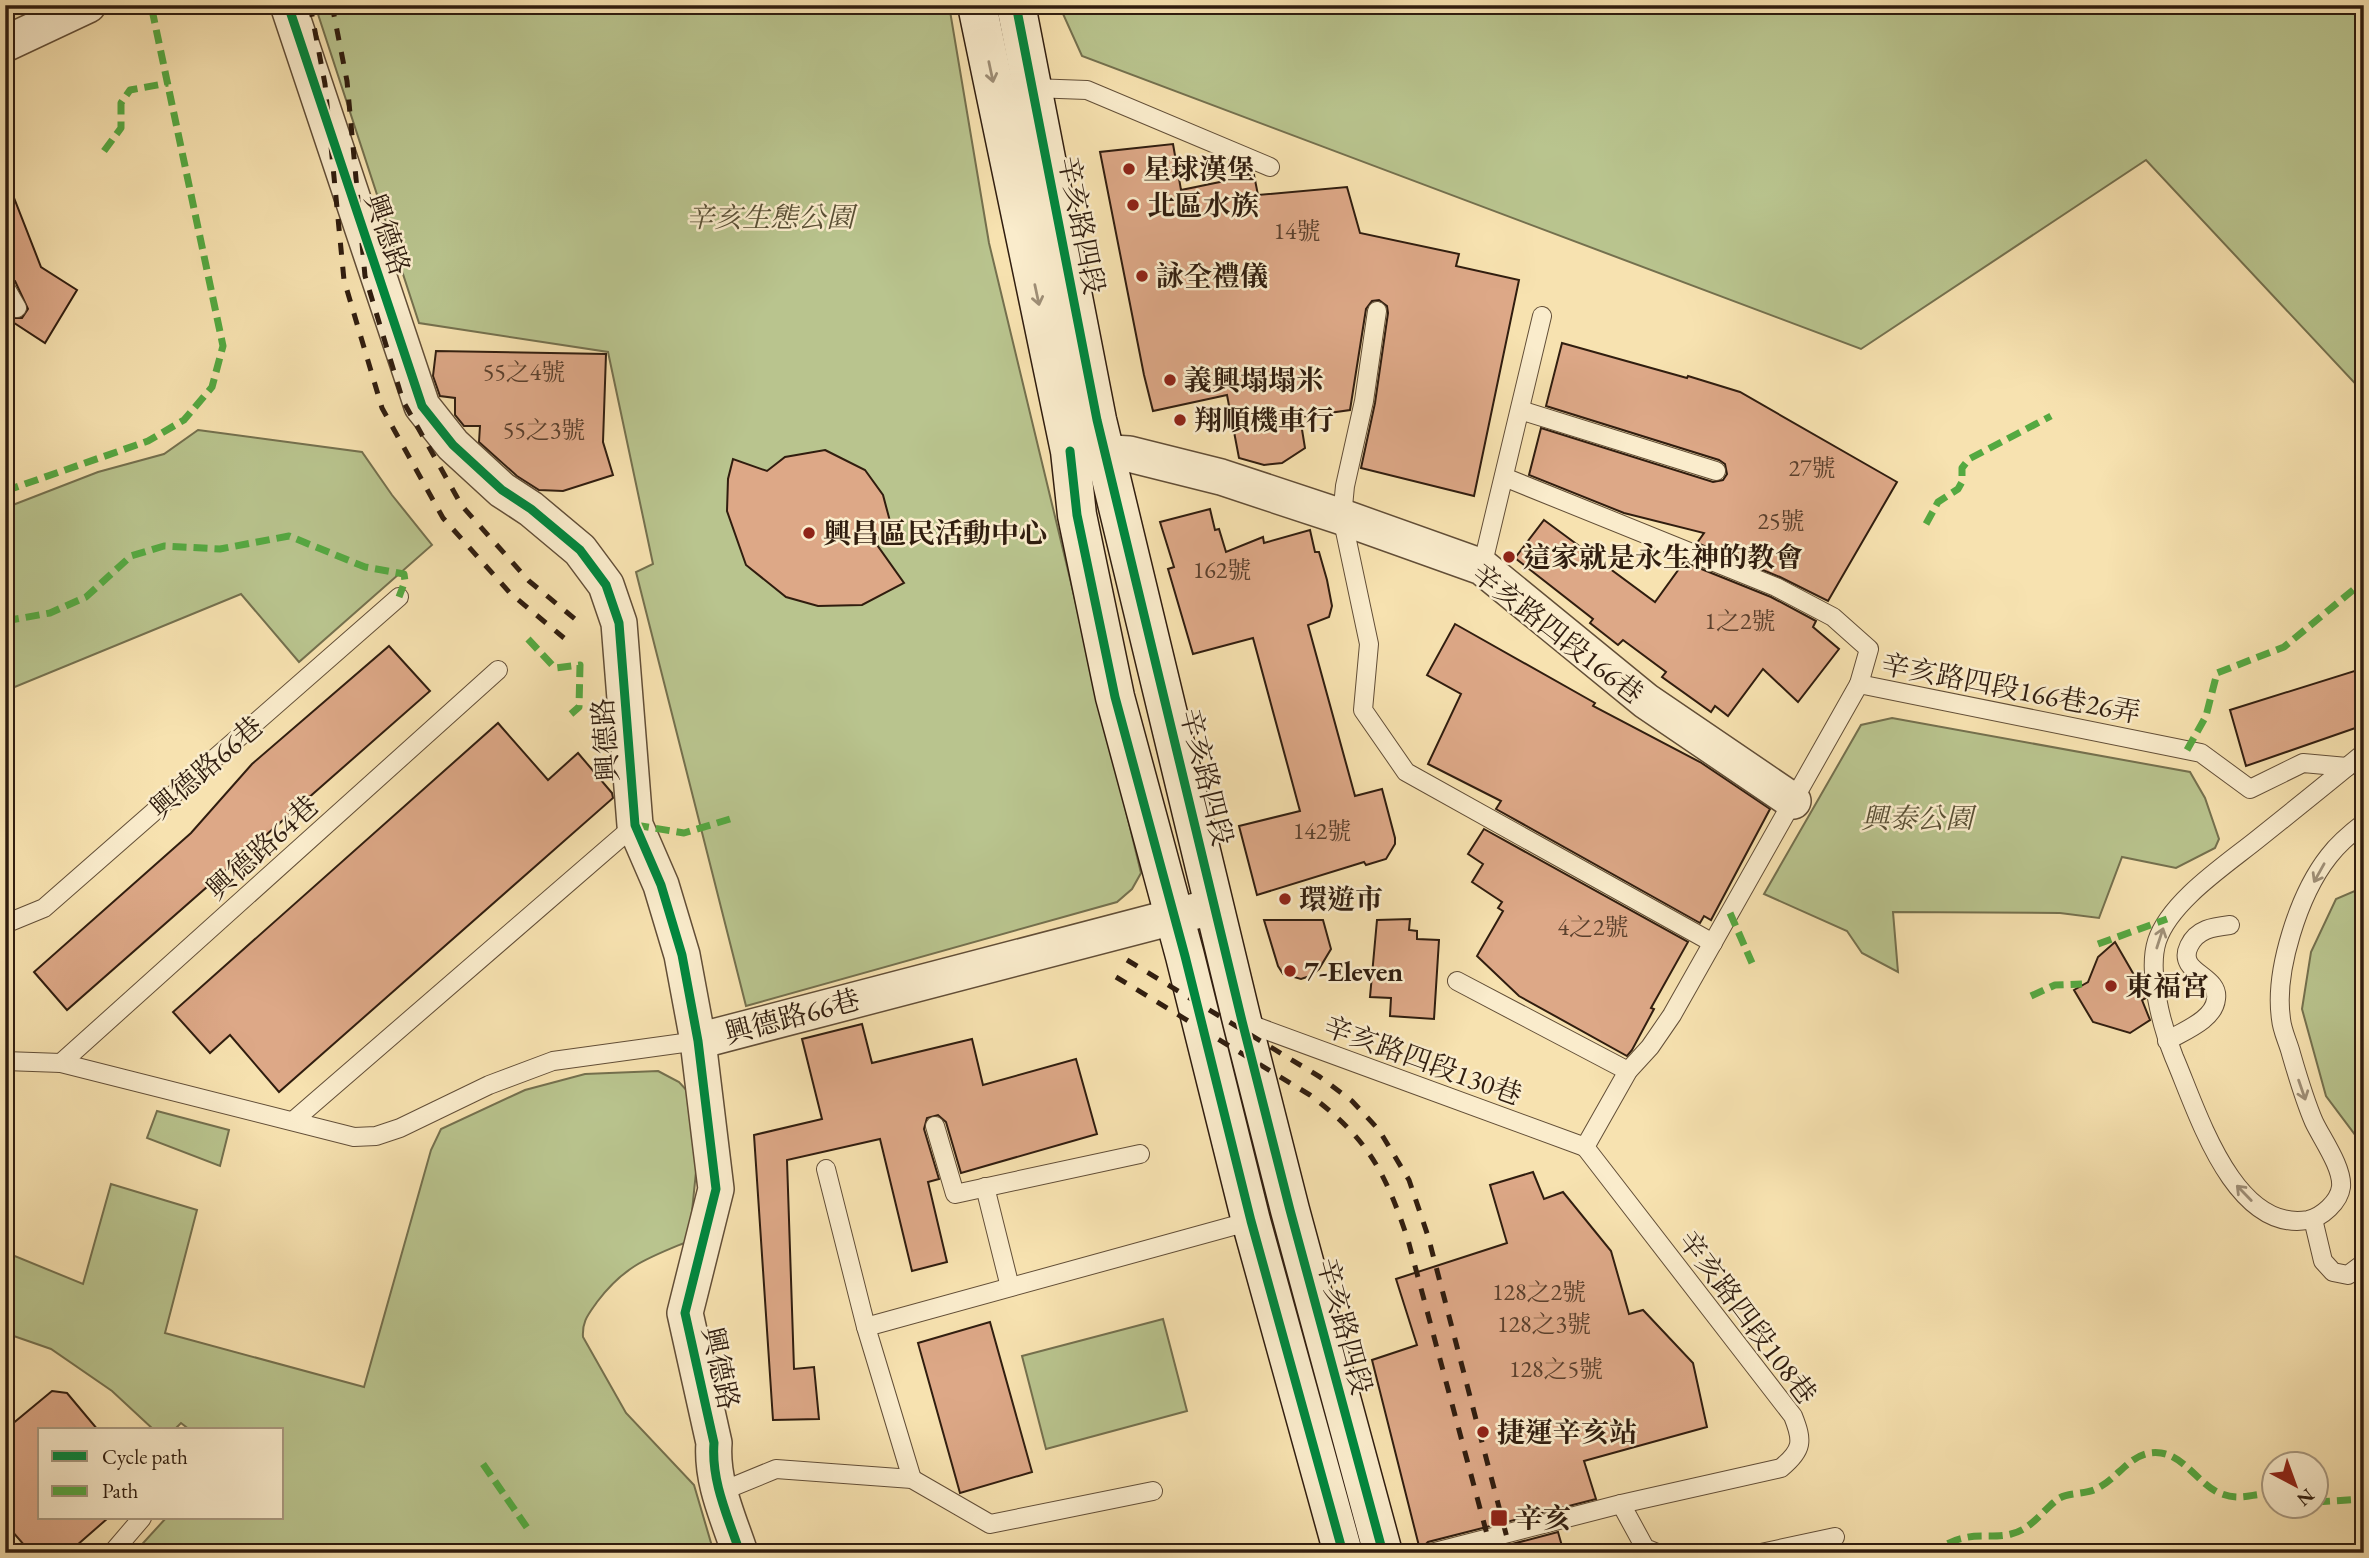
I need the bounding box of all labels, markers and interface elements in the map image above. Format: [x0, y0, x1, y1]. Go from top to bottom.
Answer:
one-way arrow [985, 60, 999, 83]
place label: 星球漢堡 [1143, 151, 1255, 187]
street label: 辛亥路四段 [1051, 153, 1113, 297]
marker: 星球漢堡 [1121, 161, 1137, 177]
place label: 北區水族 [1147, 187, 1259, 223]
street label: 興德路 [357, 188, 419, 280]
marker: 北區水族 [1125, 197, 1141, 213]
park label: 辛亥生態公園 [686, 199, 858, 235]
house number: 14號 [1273, 215, 1321, 246]
place label: 詠全禮儀 [1156, 258, 1268, 294]
marker: 詠全禮儀 [1134, 268, 1150, 284]
one-way arrow [1031, 283, 1045, 306]
house number: 55之4號 [483, 356, 565, 387]
place label: 義興塌塌米 [1184, 362, 1324, 398]
marker: 義興塌塌米 [1162, 372, 1178, 388]
place label: 翔順機車行 [1194, 402, 1334, 438]
marker: 翔順機車行 [1172, 412, 1188, 428]
house number: 55之3號 [503, 414, 585, 445]
house number: 27號 [1788, 452, 1836, 483]
house number: 25號 [1757, 505, 1805, 536]
place label: 興昌區民活動中心 [823, 515, 1047, 551]
marker: 興昌區民活動中心 [801, 525, 817, 541]
place label: 這家就是永生神的教會 [1523, 539, 1803, 575]
marker: 這家就是永生神的教會 [1501, 549, 1517, 565]
house number: 162號 [1193, 554, 1251, 585]
street label: 辛亥路四段166巷 [1465, 555, 1651, 711]
house number: 1之2號 [1704, 605, 1776, 636]
street label: 辛亥路四段166巷26弄 [1878, 645, 2144, 731]
street label: 興德路 [584, 697, 626, 783]
street label: 辛亥路四段 [1173, 705, 1241, 849]
street label: 興德路66巷 [142, 708, 270, 826]
street label: 興德路64巷 [198, 787, 326, 907]
park label: 興泰公園 [1861, 800, 1977, 836]
house number: 142號 [1293, 815, 1351, 846]
one-way arrow [2311, 862, 2325, 883]
place label: 環遊市 [1299, 881, 1383, 917]
marker: 環遊市 [1277, 891, 1293, 907]
house number: 4之2號 [1557, 911, 1629, 942]
one-way arrow [2155, 927, 2167, 949]
place label: 7-Eleven [1304, 953, 1403, 989]
marker: 7-Eleven [1282, 963, 1298, 979]
place label: 東福宮 [2125, 968, 2209, 1004]
marker: 東福宮 [2103, 978, 2119, 994]
street label: 興德路66巷 [720, 981, 864, 1051]
street label: 辛亥路四段130巷 [1319, 1007, 1527, 1113]
one-way arrow [2297, 1078, 2309, 1100]
one-way arrow [2236, 1184, 2253, 1201]
street label: 辛亥路四段108巷 [1671, 1223, 1825, 1411]
street label: 辛亥路四段 [1309, 1254, 1381, 1398]
house number: 128之2號 [1492, 1276, 1586, 1307]
house number: 128之3號 [1497, 1308, 1591, 1339]
street label: 興德路 [695, 1323, 747, 1413]
house number: 128之5號 [1509, 1353, 1603, 1384]
place label: 捷運辛亥站 [1497, 1414, 1637, 1450]
marker: 捷運辛亥站 [1475, 1424, 1491, 1440]
legend [38, 1428, 284, 1520]
text: Cycle path [102, 1443, 188, 1470]
north arrow [2260, 1450, 2330, 1520]
text: Path [102, 1477, 139, 1504]
text: N [2291, 1483, 2320, 1512]
place label: 辛亥 [1515, 1500, 1571, 1536]
marker: 辛亥 [1489, 1508, 1509, 1528]

